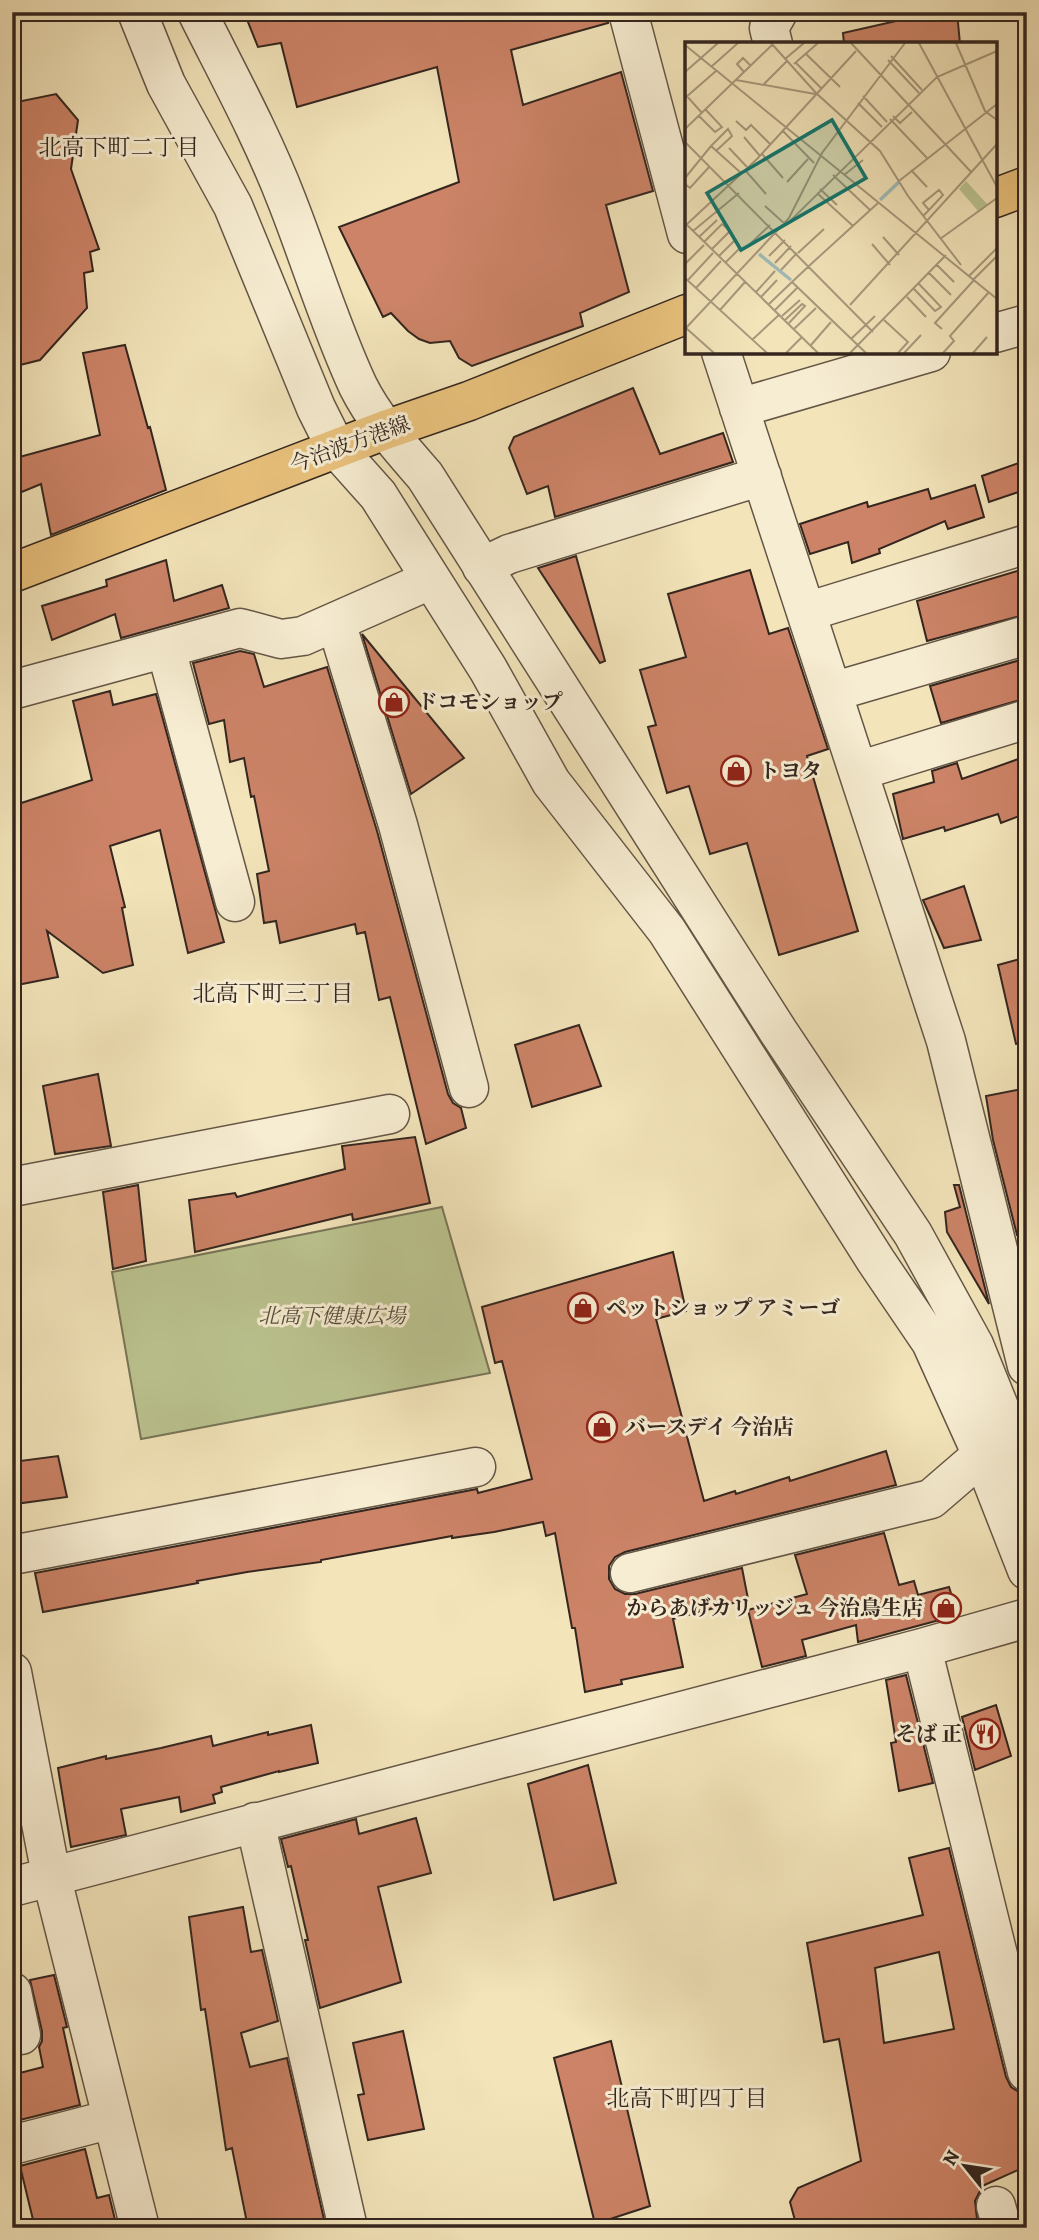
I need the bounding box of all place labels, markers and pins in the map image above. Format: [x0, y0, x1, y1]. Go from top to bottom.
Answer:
shop icon: ドコモショップ [377, 685, 411, 719]
place label: ドコモショップ [417, 688, 563, 716]
shop icon: トヨタ [719, 754, 753, 788]
place label: トヨタ [759, 757, 822, 785]
shop icon: ペットショップ アミーゴ [566, 1291, 600, 1325]
place label: ペットショップ アミーゴ [606, 1294, 840, 1322]
shop icon: バースデイ 今治店 [585, 1410, 619, 1444]
place label: バースデイ 今治店 [625, 1413, 794, 1441]
shop icon: からあげカリッジュ 今治鳥生店 [929, 1591, 963, 1625]
place label: からあげカリッジュ 今治鳥生店 [627, 1594, 923, 1622]
restaurant icon: そば 正 [968, 1717, 1002, 1751]
place label: そば 正 [895, 1720, 962, 1748]

